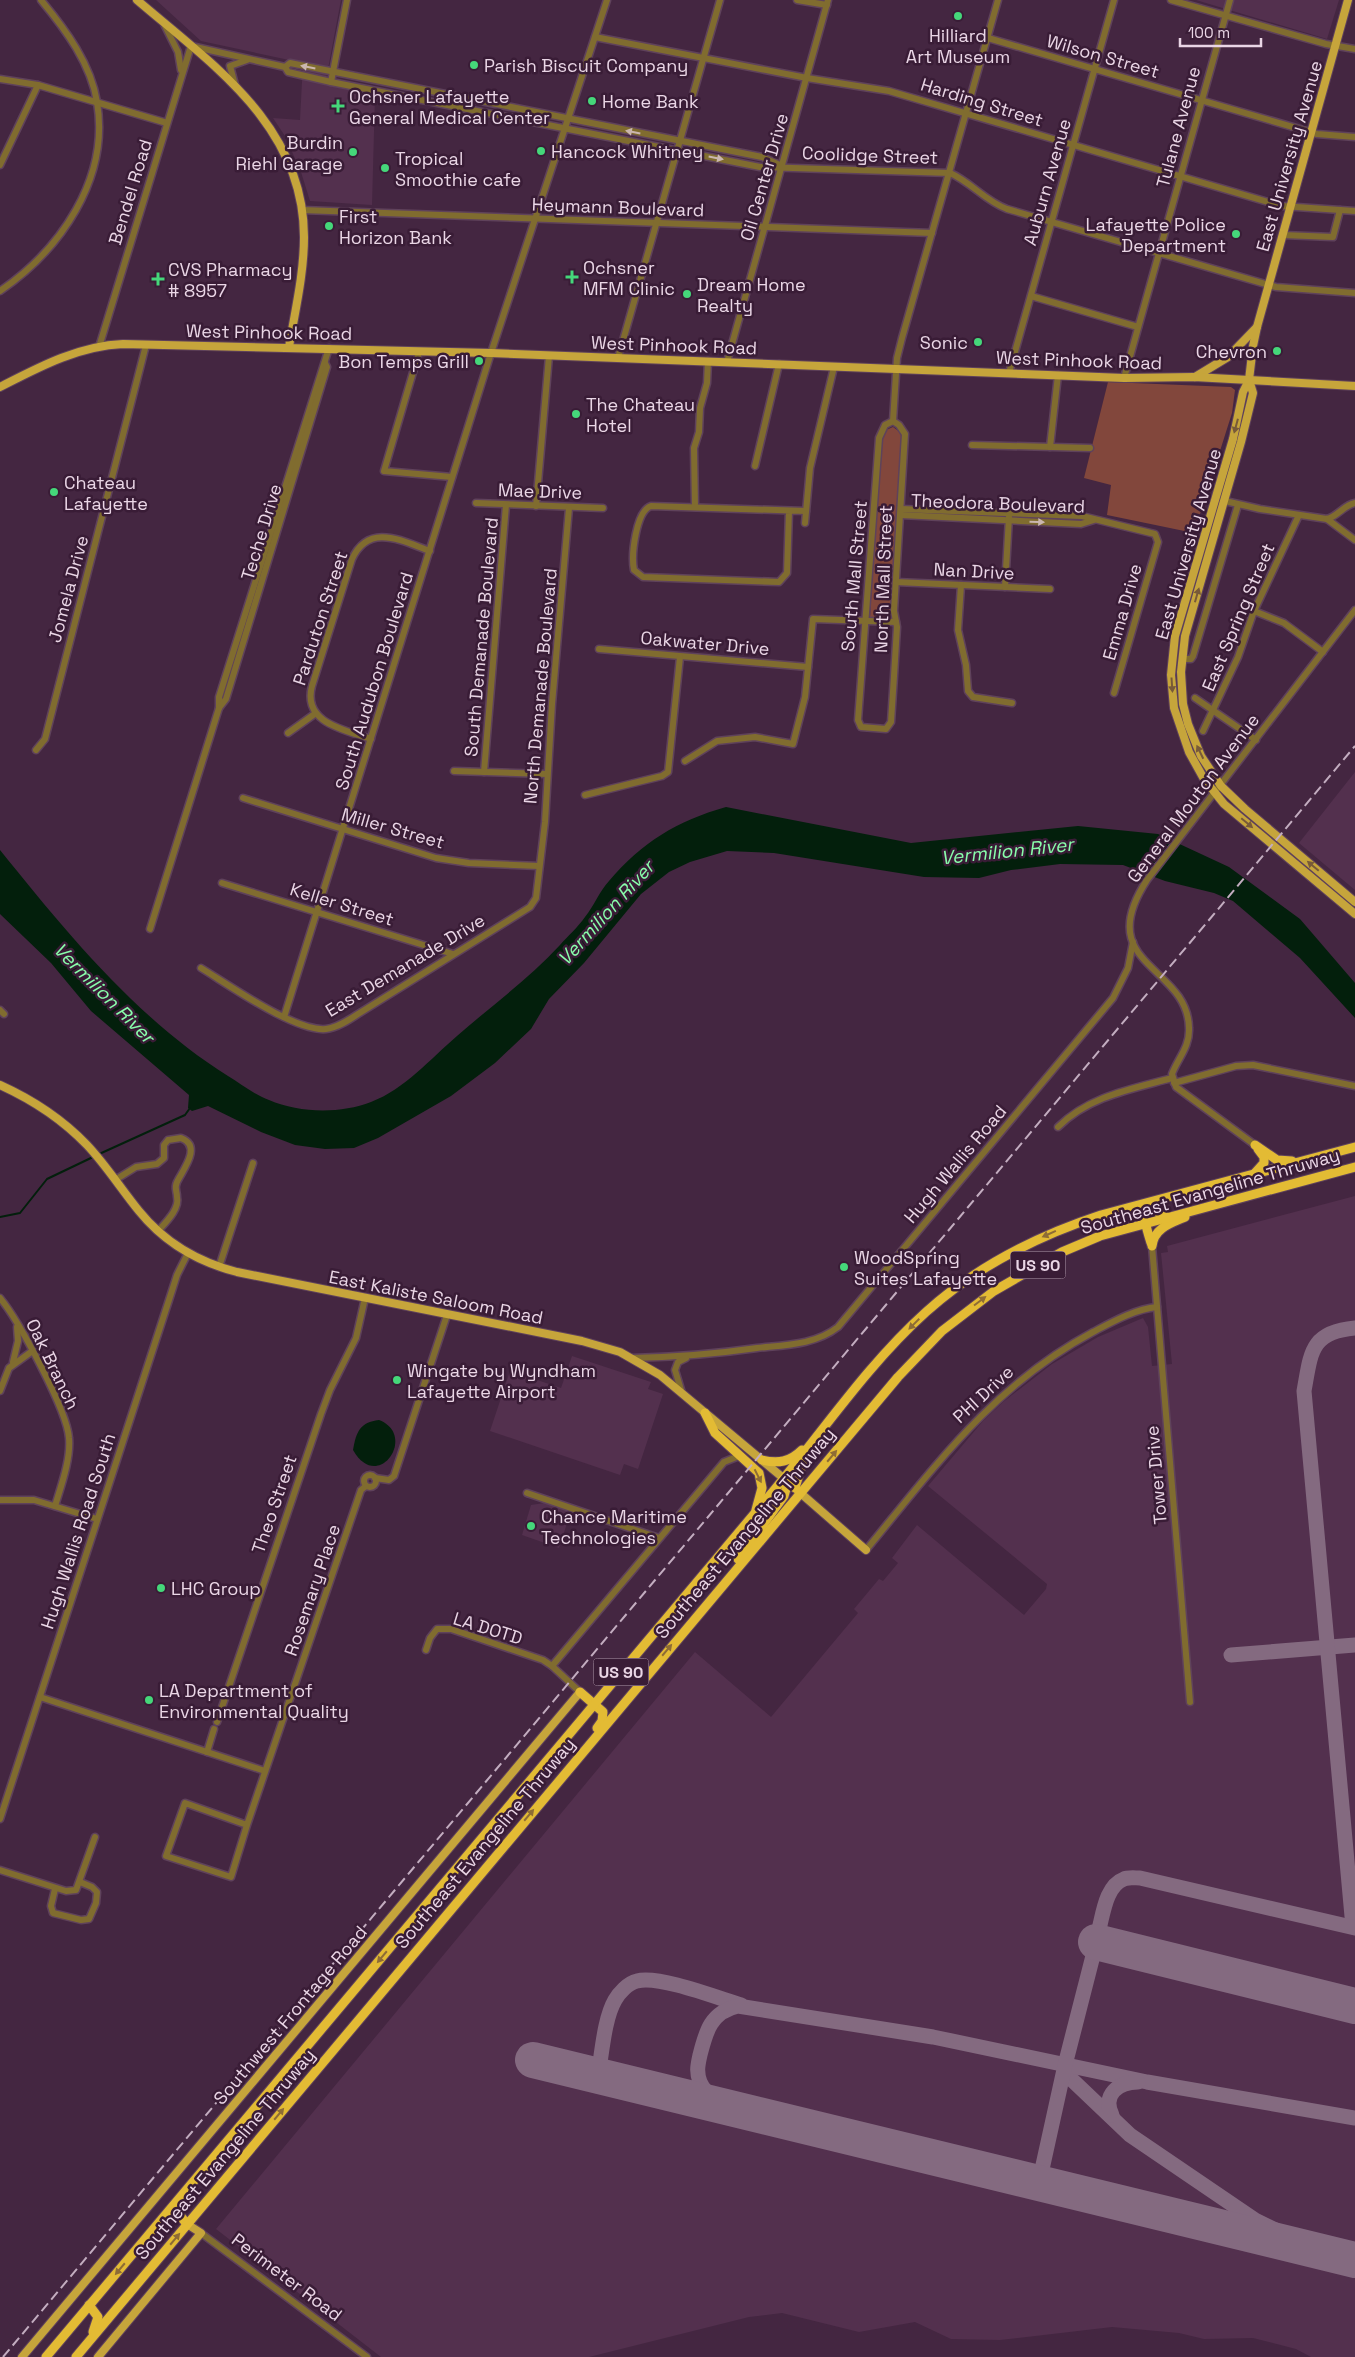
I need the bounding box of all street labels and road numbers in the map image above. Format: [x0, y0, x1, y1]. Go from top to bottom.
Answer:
street label: Wilson Street [1044, 29, 1162, 83]
street label: East University Avenue [1251, 58, 1327, 254]
street label: Tulane Avenue [1151, 64, 1205, 190]
street label: Harding Street [918, 72, 1046, 132]
street label: Oil Center Drive [735, 111, 793, 243]
street label: Auburn Avenue [1018, 116, 1076, 248]
street label: Bendel Road [103, 136, 157, 248]
street label: Coolidge Street [802, 141, 938, 169]
street label: Heymann Boulevard [531, 192, 705, 222]
street label: West Pinhook Road [186, 319, 352, 345]
street label: West Pinhook Road [590, 331, 758, 359]
street label: West Pinhook Road [995, 346, 1163, 374]
street label: East University Avenue [1150, 446, 1226, 642]
street label: Mae Drive [498, 478, 582, 504]
street label: Teche Drive [235, 481, 287, 583]
street label: Theodora Boulevard [911, 488, 1085, 518]
street label: South Mall Street [836, 500, 872, 652]
street label: North Mall Street [869, 505, 897, 653]
street label: South Demanade Boulevard [459, 516, 503, 758]
street label: Jomela Drive [43, 533, 93, 645]
street label: East Spring Street [1196, 539, 1280, 695]
street label: Parduton Street [287, 548, 353, 688]
street label: Nan Drive [933, 557, 1015, 585]
street label: Emma Drive [1097, 561, 1147, 663]
street label: North Demanade Boulevard [518, 567, 562, 805]
street label: South Audubon Boulevard [330, 569, 418, 793]
street label: Oakwater Drive [640, 626, 770, 660]
street label: General Mouton Avenue [1122, 709, 1264, 887]
street label: Miller Street [339, 802, 447, 854]
street label: Keller Street [287, 877, 397, 931]
street label: East Demanade Drive [321, 908, 489, 1022]
street label: Hugh Wallis Road [899, 1100, 1011, 1228]
street label: Southeast Evangeline Thruway [1078, 1143, 1342, 1239]
road number: US 90 [1010, 1252, 1066, 1278]
street label: East Kaliste Saloom Road [327, 1265, 545, 1329]
street label: Oak Branch [21, 1315, 85, 1413]
street label: PHI Drive [948, 1360, 1018, 1428]
street label: Southeast Evangeline Thruway [650, 1423, 840, 1643]
street label: Tower Drive [1140, 1425, 1172, 1525]
street label: Hugh Wallis Road South [35, 1430, 121, 1632]
street label: Theo Street [246, 1452, 302, 1556]
street label: Rosemary Place [279, 1521, 345, 1659]
street label: LA DOTD [450, 1607, 526, 1649]
road number: US 90 [594, 1658, 648, 1685]
street label: Southeast Evangeline Thruway [390, 1733, 580, 1953]
street label: Southwest Frontage Road [208, 1921, 372, 2109]
street label: Southeast Evangeline Thruway [130, 2044, 320, 2264]
street label: Perimeter Road [227, 2228, 347, 2326]

